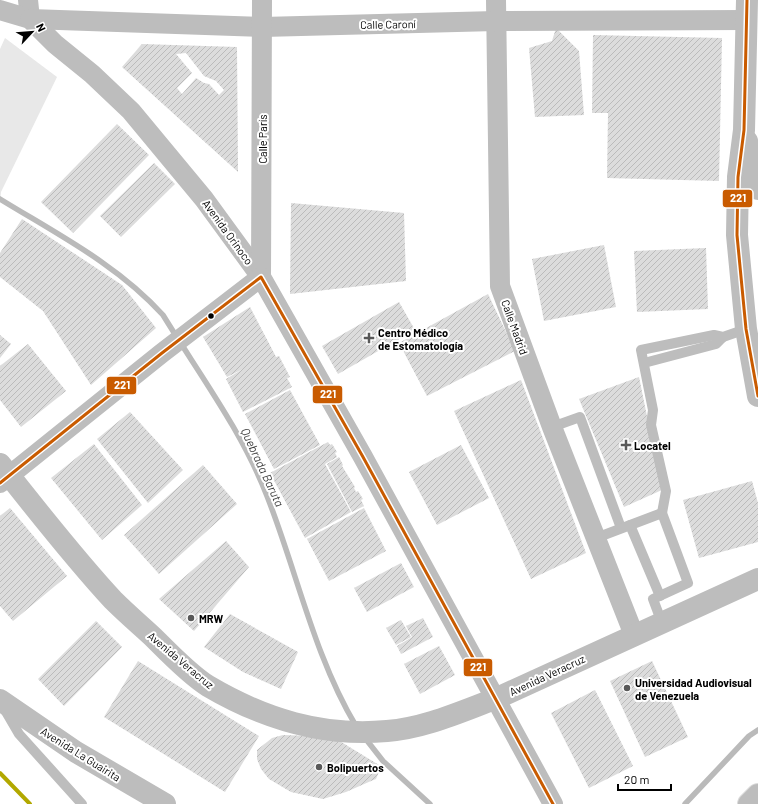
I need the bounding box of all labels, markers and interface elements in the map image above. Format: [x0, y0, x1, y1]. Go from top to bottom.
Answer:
north arrow [12, 12, 52, 52]
street label: Calle Caroní [360, 17, 417, 31]
text: N [34, 21, 49, 34]
street label: Calle París [256, 114, 269, 164]
line badge: 221 [722, 189, 753, 208]
text: 221 [730, 191, 746, 204]
street label: Avenida Orinoco [200, 197, 256, 267]
street label: Calle Madrid [499, 298, 531, 356]
unlabelled marker [206, 311, 216, 321]
place label: Centro Médico de Estomatología [378, 326, 463, 352]
marker: Centro Médico de Estomatología [363, 332, 375, 344]
line badge: 221 [106, 376, 137, 395]
text: 221 [114, 378, 130, 391]
line badge: 221 [312, 385, 343, 404]
text: 221 [320, 387, 336, 400]
water label: Quebrada Baruta [239, 425, 287, 509]
place label: Locatel [634, 439, 671, 452]
marker: Locatel [621, 440, 631, 450]
place label: MRW [199, 612, 223, 625]
marker: MRW [186, 613, 196, 623]
street label: Avenida Veracruz [146, 629, 217, 691]
street label: Avenida Veracruz [507, 652, 587, 698]
line badge: 221 [463, 658, 493, 677]
text: 221 [470, 660, 486, 673]
place label: Universidad Audiovisual de Venezuela [635, 676, 752, 702]
marker: Universidad Audiovisual de Venezuela [622, 683, 632, 693]
street label: Avenida La Guairita [39, 724, 123, 784]
place label: Bolipuertos [327, 761, 384, 774]
marker: Bolipuertos [314, 762, 324, 772]
scale bar [618, 766, 671, 792]
text: 20 m [624, 772, 650, 786]

